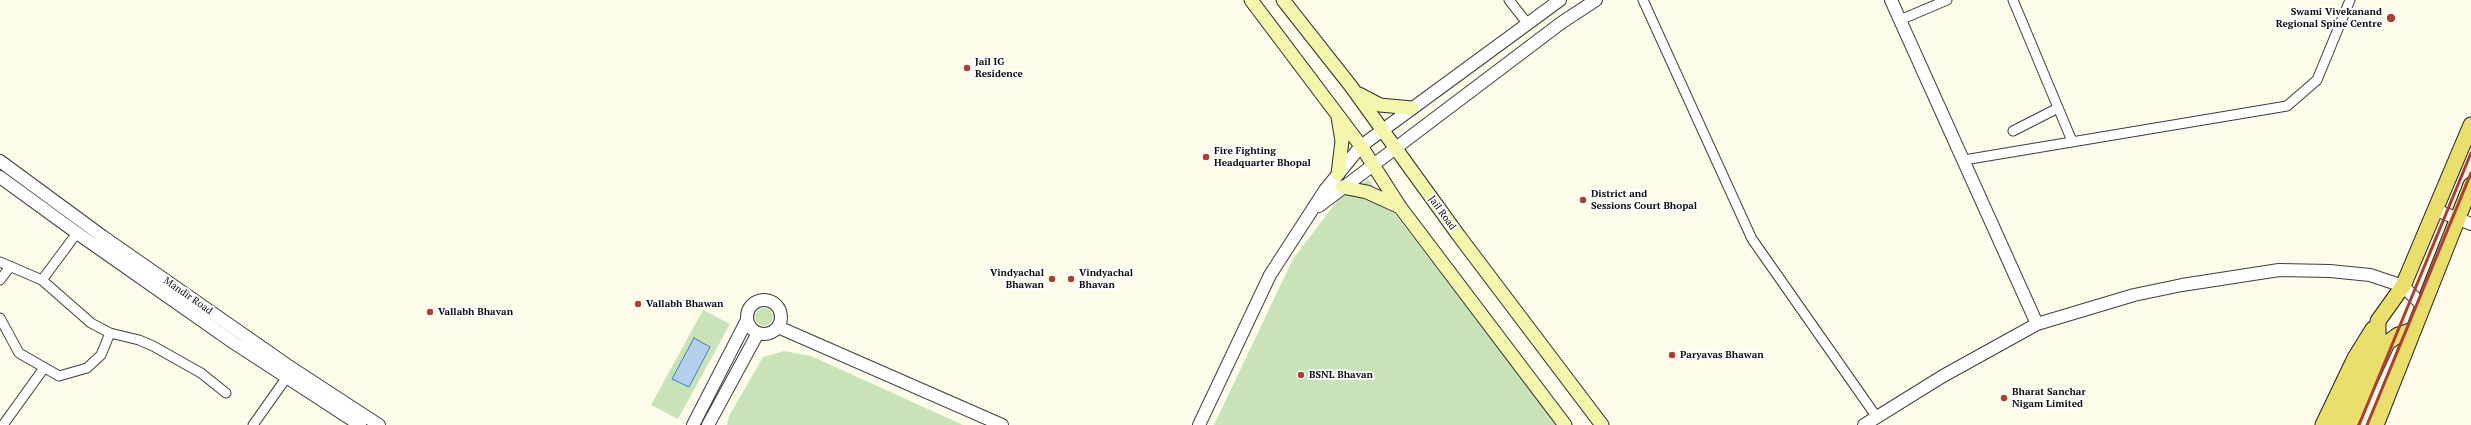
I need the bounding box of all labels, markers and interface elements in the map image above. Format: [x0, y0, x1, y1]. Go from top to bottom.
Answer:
place label: Swami Vivekanand Regional Spine Centre [2276, 6, 2382, 30]
marker: Swami Vivekanand Regional Spine Centre [2385, 12, 2397, 24]
place label: Jail IG Residence [975, 56, 1023, 80]
marker: Jail IG Residence [962, 63, 972, 73]
place label: Fire Fighting Headquarter Bhopal [1214, 145, 1311, 168]
marker: Fire Fighting Headquarter Bhopal [1201, 152, 1211, 162]
place label: District and Sessions Court Bhopal [1591, 188, 1697, 212]
street label: Jail Road [1426, 194, 1458, 232]
marker: District and Sessions Court Bhopal [1578, 195, 1588, 205]
place label: Vindyachal Bhawan [990, 267, 1044, 290]
place label: Vindyachal Bhavan [1079, 267, 1133, 290]
marker: Vindyachal Bhawan [1047, 274, 1057, 284]
marker: Vindyachal Bhavan [1066, 274, 1076, 284]
street label: Mandir Road [161, 275, 215, 317]
place label: Vallabh Bhawan [646, 298, 724, 310]
marker: Vallabh Bhawan [633, 299, 643, 309]
place label: Vallabh Bhavan [438, 306, 513, 318]
marker: Vallabh Bhavan [425, 307, 435, 317]
place label: Paryavas Bhawan [1680, 349, 1764, 361]
marker: Paryavas Bhawan [1667, 350, 1677, 360]
place label: BSNL Bhavan [1309, 369, 1373, 381]
marker: BSNL Bhavan [1296, 370, 1306, 380]
place label: Bharat Sanchar Nigam Limited [2012, 386, 2086, 410]
marker: Bharat Sanchar Nigam Limited [1999, 393, 2009, 403]

